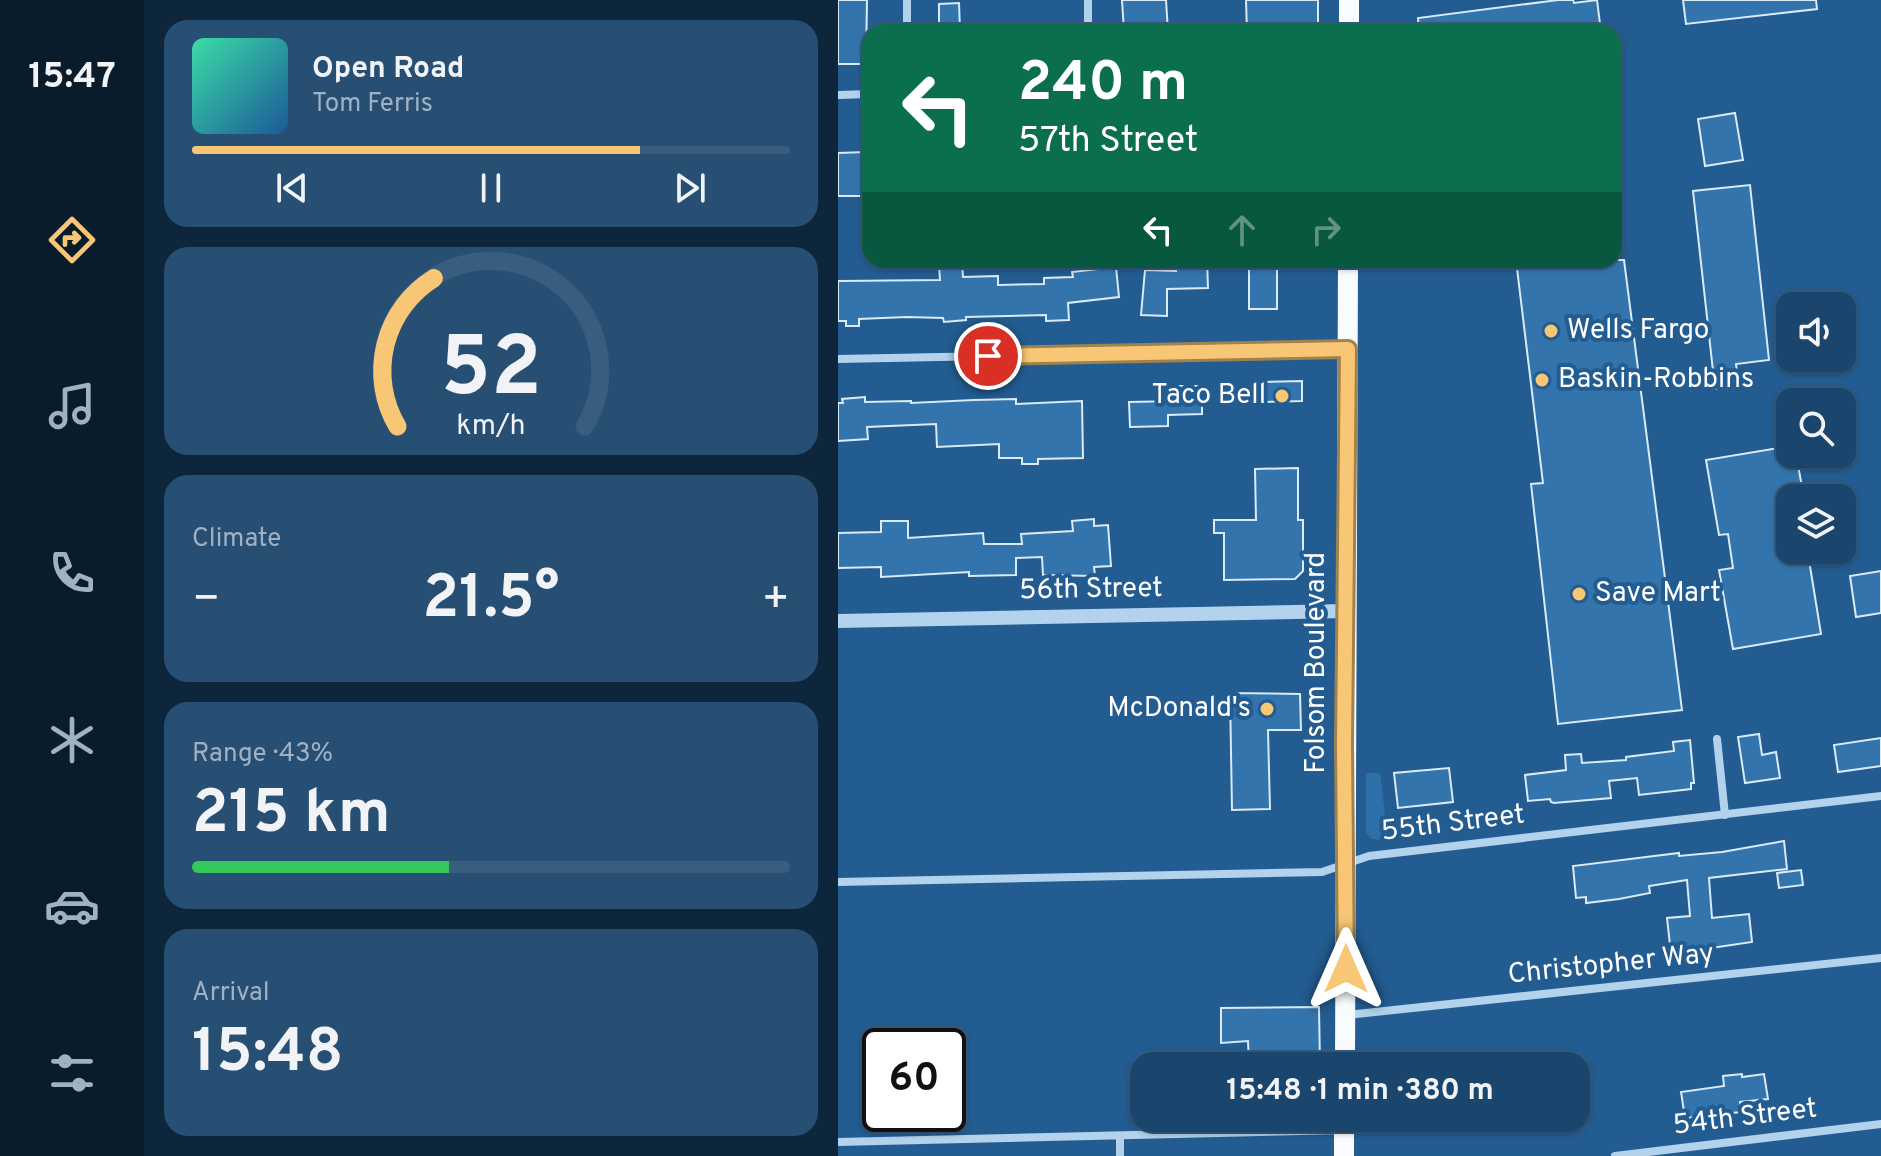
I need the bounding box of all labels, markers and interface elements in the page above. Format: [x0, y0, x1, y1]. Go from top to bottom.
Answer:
text: 240 m [1018, 50, 1188, 120]
text: Open Road [312, 51, 464, 88]
text: 15:47 [28, 55, 116, 101]
icon: left [886, 56, 990, 160]
text: Tom Ferris [312, 88, 433, 121]
text: 57th Street [1018, 119, 1198, 165]
icon: previous [270, 166, 314, 210]
icon: pause [469, 166, 513, 210]
icon: next [668, 166, 712, 210]
icon: left [1136, 208, 1180, 252]
icon: ahead [1220, 208, 1264, 252]
icon: right [1304, 208, 1348, 252]
icon: directions [44, 212, 100, 268]
map controls [1776, 292, 1856, 564]
button: sound [1776, 292, 1856, 372]
place label: Wells Fargo [1567, 313, 1709, 349]
text: 52 [440, 320, 542, 425]
pin [954, 322, 1022, 390]
marker: Wells Fargo [1542, 322, 1560, 340]
icon: arrive [966, 334, 1010, 378]
place label: Baskin-Robbins [1558, 362, 1754, 398]
marker: Baskin-Robbins [1533, 371, 1551, 389]
icon: music [44, 378, 100, 434]
place label: Taco Bell [1152, 378, 1266, 414]
marker: Taco Bell [1273, 387, 1291, 405]
button: search [1776, 388, 1856, 468]
text: km/h [456, 409, 526, 445]
button: layers [1776, 484, 1856, 564]
text: Climate [192, 523, 281, 556]
icon: phone [44, 545, 100, 601]
street label: Folsom Boulevard [1299, 552, 1335, 774]
text: 21.5° [422, 563, 560, 639]
street label: 56th Street [1019, 571, 1163, 609]
text: − [192, 573, 220, 629]
text: + [762, 573, 790, 629]
place label: Save Mart [1595, 576, 1721, 612]
marker: Save Mart [1570, 585, 1588, 603]
place label: McDonald's [1107, 691, 1251, 727]
marker: McDonald's [1258, 700, 1276, 718]
icon: climate [44, 712, 100, 768]
text: Range · 43% [192, 738, 333, 771]
text: 215 km [192, 778, 391, 854]
street label: 55th Street [1379, 797, 1527, 851]
icon: car [44, 878, 100, 934]
position arrow [1304, 927, 1388, 1011]
street label: Christopher Way [1506, 936, 1716, 994]
text: Arrival [192, 977, 270, 1010]
text: 15:48 [192, 1017, 344, 1093]
speed limit sign: 60 [862, 1028, 966, 1132]
icon: filters [44, 1045, 100, 1101]
text: 15:48 · 1 min · 380 m [1226, 1073, 1494, 1110]
street label: 54th Street [1671, 1091, 1819, 1145]

